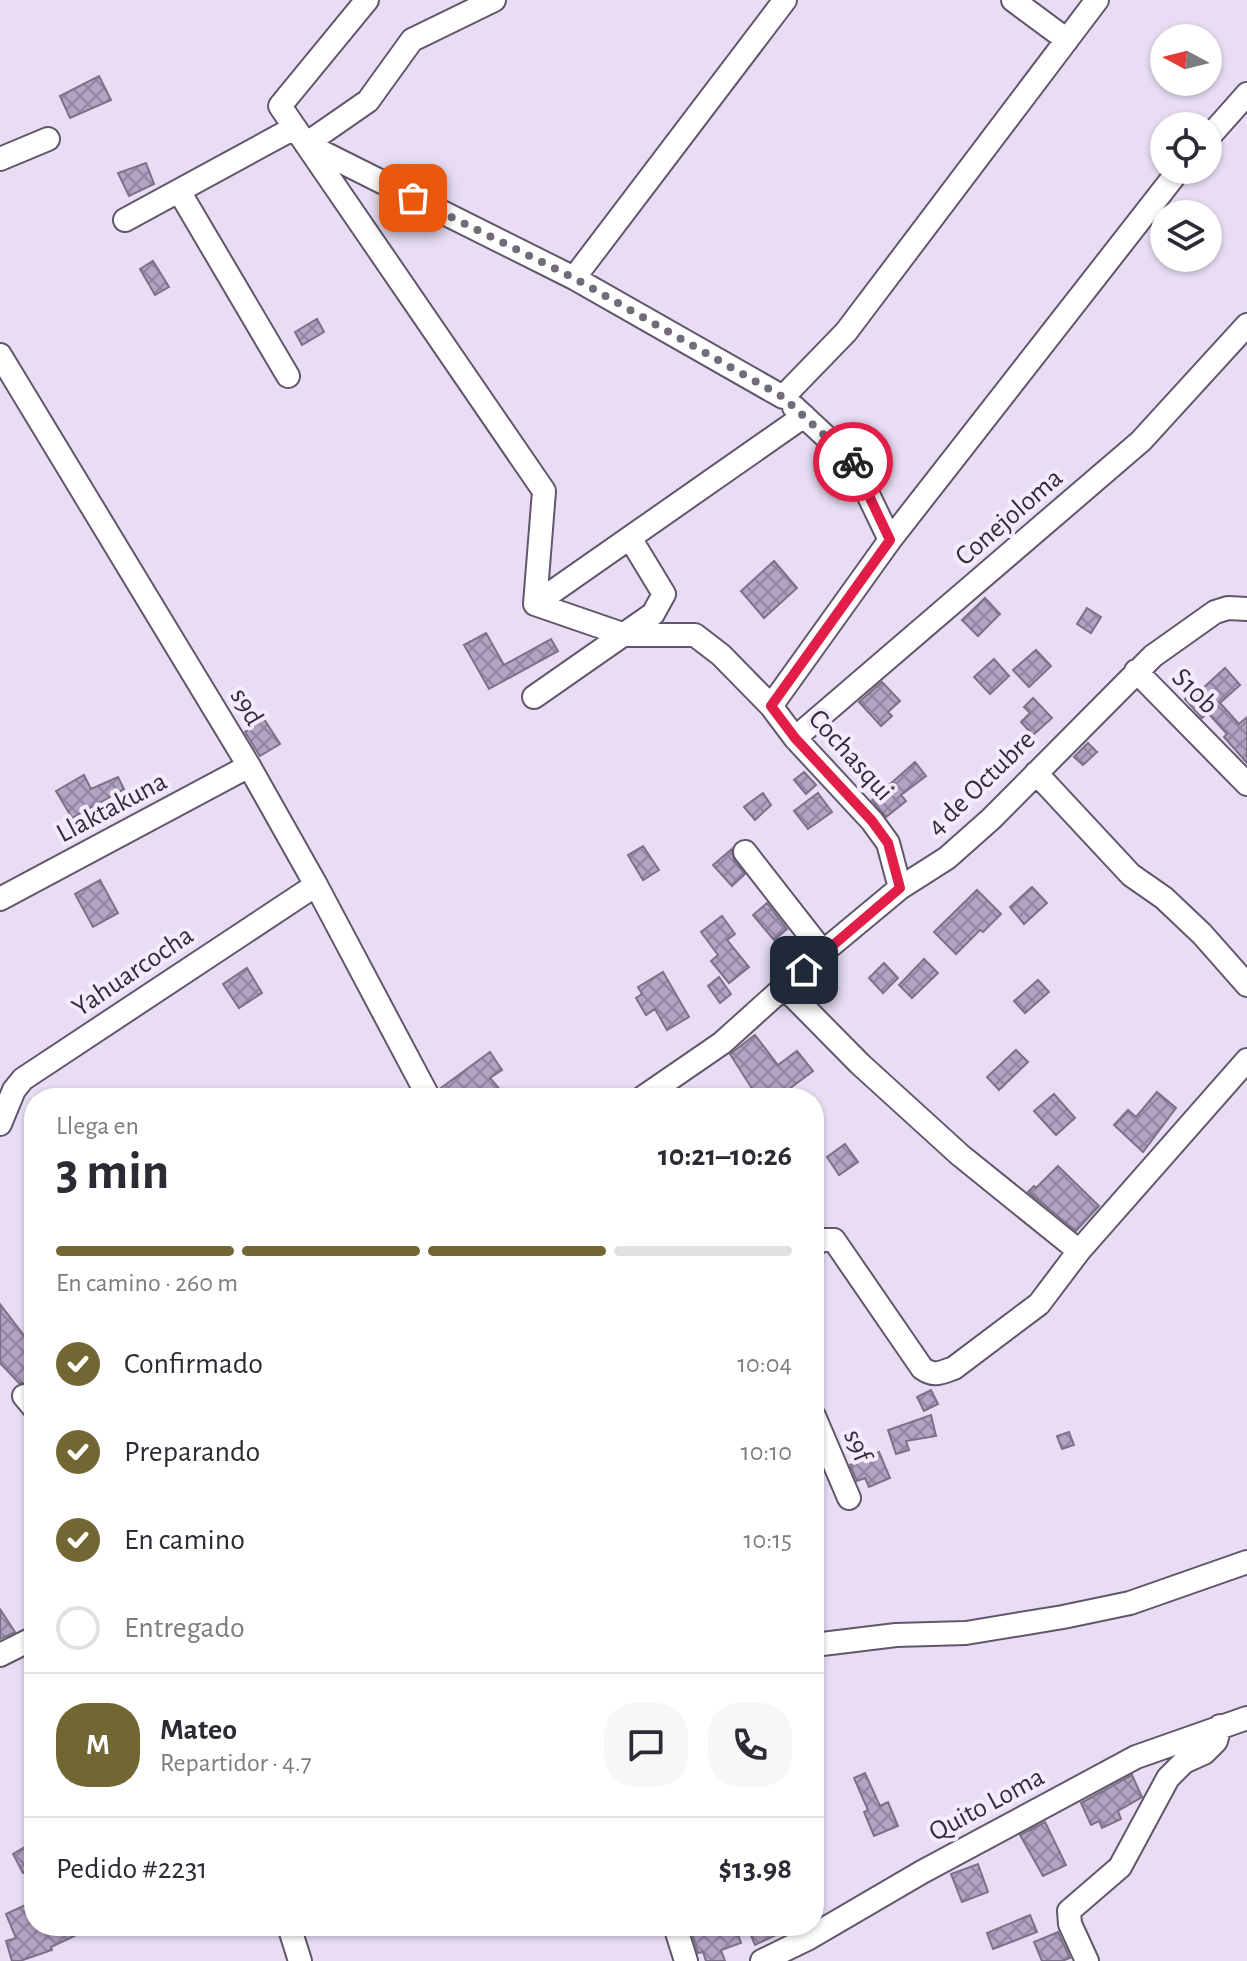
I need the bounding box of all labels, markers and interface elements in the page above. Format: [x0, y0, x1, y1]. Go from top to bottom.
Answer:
north arrow [1150, 24, 1222, 96]
map controls [1150, 24, 1222, 272]
button: locate [1150, 112, 1222, 184]
pin [379, 164, 447, 232]
icon: bag [391, 176, 435, 220]
button: layers [1150, 200, 1222, 272]
courier [813, 422, 893, 502]
icon: bike [831, 440, 875, 484]
street label: Conejoloma [950, 464, 1068, 571]
street label: S10b [1166, 663, 1223, 720]
street label: s9d [224, 684, 268, 731]
street label: Cochasqui [803, 704, 898, 806]
street label: 4 de Octubre [922, 725, 1041, 841]
street label: Llaktakuna [52, 767, 172, 848]
street label: Yahuarcocha [68, 921, 199, 1022]
pin [770, 936, 838, 1004]
icon: home [782, 948, 826, 992]
text: Llega en [56, 1113, 139, 1139]
text: 10:21–10:26 [658, 1141, 792, 1171]
text: 3 min [56, 1146, 169, 1198]
text: En camino · 260 m [56, 1270, 238, 1296]
icon: check [56, 1342, 100, 1386]
text: Confirmado [124, 1349, 263, 1379]
text: 10:04 [737, 1351, 792, 1377]
street label: s9f [838, 1426, 877, 1467]
icon: check [56, 1430, 100, 1474]
text: Preparando [124, 1437, 260, 1467]
text: 10:10 [741, 1439, 792, 1465]
icon: check [56, 1518, 100, 1562]
text: En camino [124, 1525, 245, 1555]
text: 10:15 [744, 1527, 792, 1553]
text: Entregado [124, 1613, 245, 1643]
button: chat [604, 1703, 688, 1787]
button: phone [708, 1703, 792, 1787]
text: Mateo [160, 1715, 237, 1745]
text: M [86, 1730, 110, 1760]
text: Repartidor · 4.7 [160, 1750, 312, 1776]
street label: Quito Loma [925, 1763, 1049, 1847]
text: Pedido #2231 [56, 1854, 208, 1884]
text: $13.98 [719, 1854, 792, 1884]

